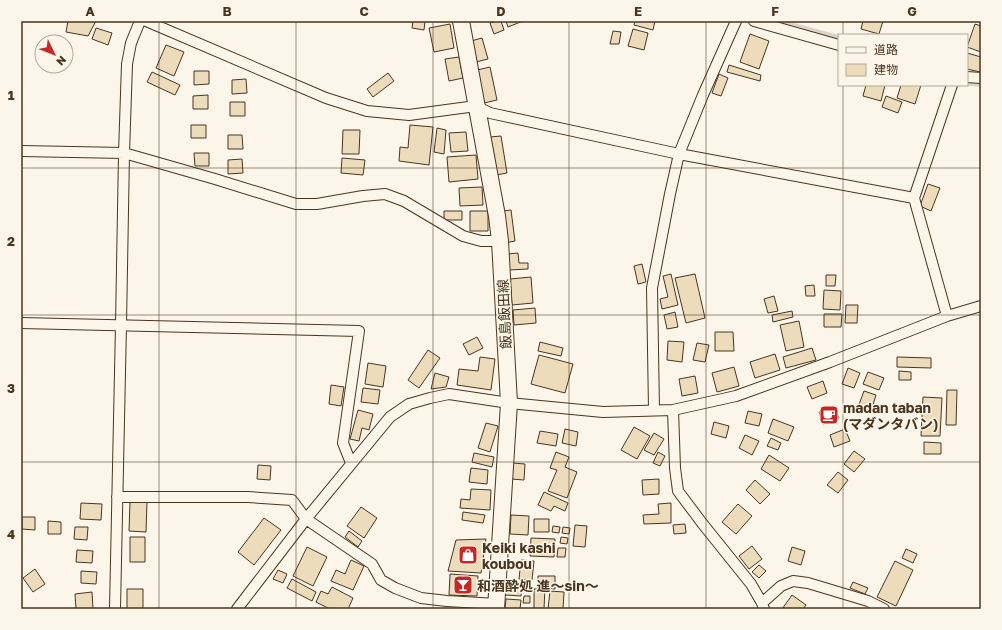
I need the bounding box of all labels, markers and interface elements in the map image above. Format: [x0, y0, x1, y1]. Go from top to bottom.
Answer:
text: A [85, 3, 95, 19]
text: B [222, 3, 232, 19]
text: C [359, 3, 369, 19]
text: D [496, 3, 506, 19]
text: E [634, 3, 642, 19]
text: F [771, 3, 779, 19]
text: G [907, 3, 917, 19]
north arrow [34, 34, 74, 74]
legend [838, 34, 968, 86]
text: 道路 [874, 42, 898, 57]
text: N [54, 54, 69, 69]
text: 建物 [874, 62, 898, 77]
text: 1 [8, 87, 15, 103]
text: 2 [7, 233, 15, 249]
street label: 飯島飯田線 [494, 279, 514, 349]
text: 3 [7, 380, 15, 396]
place label: madan taban (マダンタバン) [843, 399, 938, 432]
cafe icon: madan taban (マダンタバン) [818, 404, 840, 426]
text: 4 [7, 526, 15, 542]
place label: Keiki kashi koubou [482, 539, 556, 572]
shop icon: Keiki kashi koubou [457, 544, 479, 566]
bar icon: 和酒酔処 進〜sin〜 [452, 574, 474, 596]
place label: 和酒酔処 進〜sin〜 [477, 577, 599, 594]

